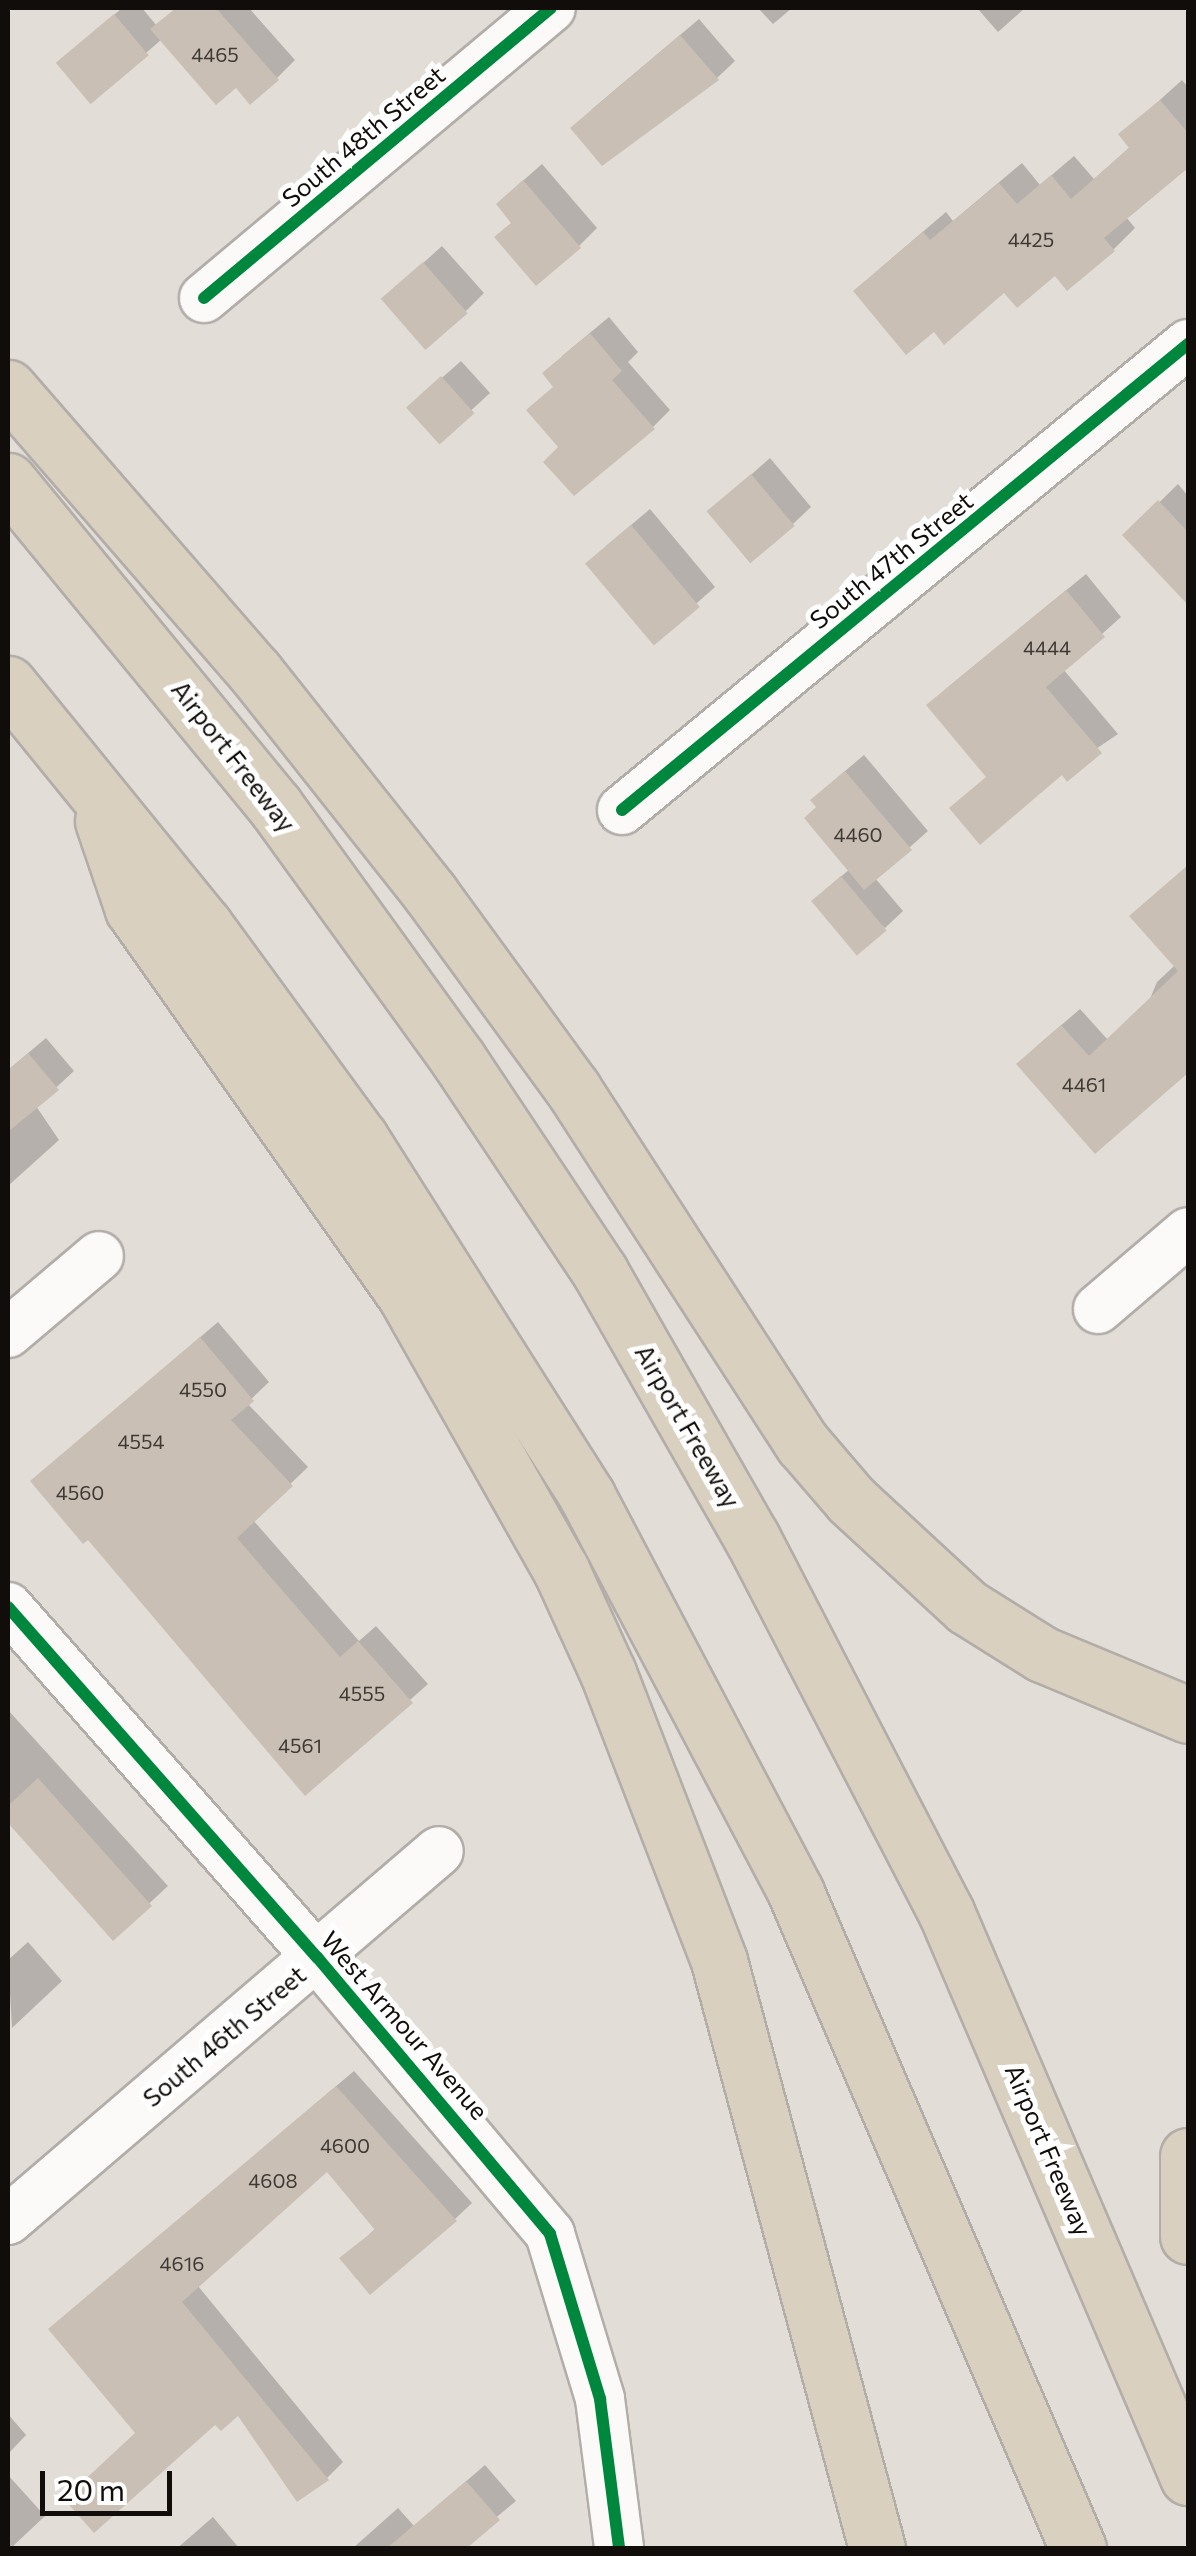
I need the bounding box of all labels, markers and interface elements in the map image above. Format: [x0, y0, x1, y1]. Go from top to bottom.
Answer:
house number: 4465 [191, 42, 239, 66]
street label: South 48th Street [276, 59, 450, 213]
house number: 4425 [1008, 227, 1054, 251]
street label: South 47th Street [804, 485, 978, 635]
house number: 4444 [1023, 635, 1071, 659]
street label: Airport Freeway [166, 674, 302, 838]
house number: 4460 [833, 822, 883, 846]
house number: 4461 [1062, 1072, 1106, 1096]
street label: Airport Freeway [629, 1339, 747, 1513]
house number: 4550 [179, 1377, 227, 1401]
house number: 4554 [118, 1429, 164, 1453]
house number: 4560 [56, 1480, 104, 1504]
house number: 4555 [339, 1681, 385, 1705]
house number: 4561 [278, 1733, 322, 1757]
street label: West Armour Avenue [315, 1925, 495, 2125]
street label: South 46th Street [137, 1959, 311, 2113]
street label: Airport Freeway [999, 2060, 1099, 2240]
house number: 4600 [320, 2133, 370, 2157]
house number: 4608 [248, 2168, 298, 2192]
house number: 4616 [160, 2251, 204, 2275]
scale bar [45, 2451, 178, 2513]
text: 20 m [57, 2470, 125, 2507]

